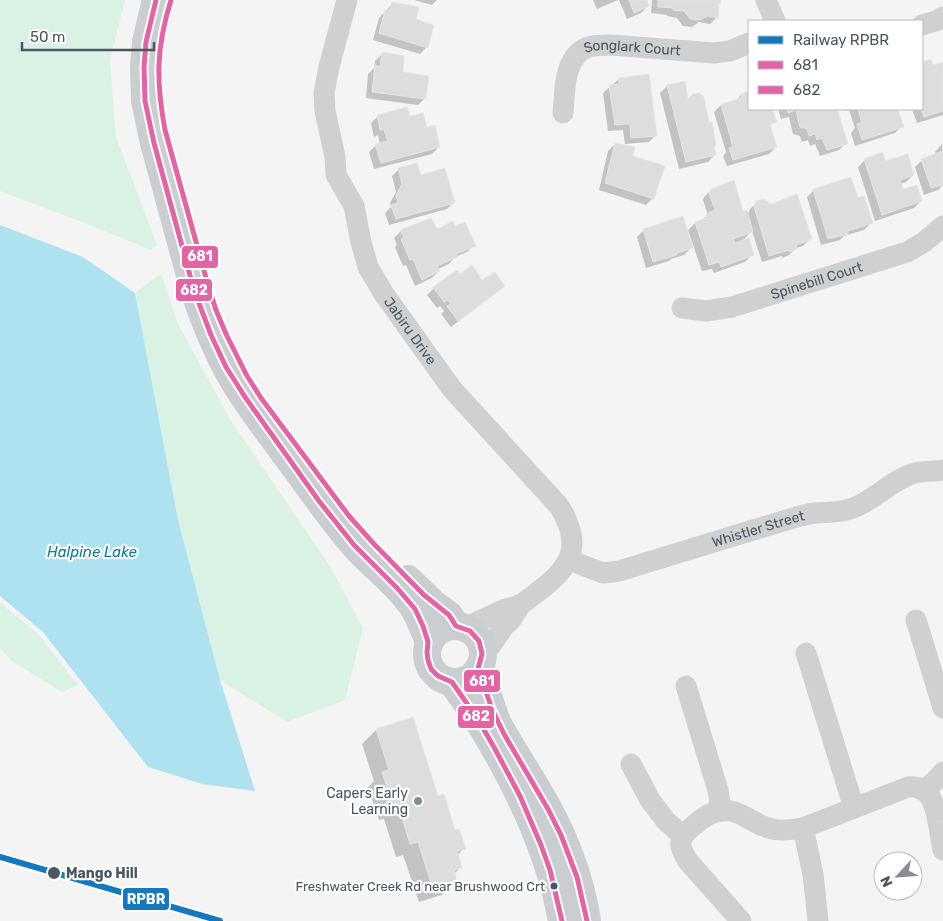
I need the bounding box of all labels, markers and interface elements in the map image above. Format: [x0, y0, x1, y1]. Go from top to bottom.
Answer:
scale bar [22, 20, 155, 52]
legend [748, 20, 923, 110]
text: 50 m [30, 28, 65, 46]
text: Railway RPBR [793, 31, 889, 49]
street label: Songlark Court [582, 37, 682, 59]
text: 681 [793, 56, 818, 74]
text: 682 [793, 81, 821, 99]
line badge: 681 [181, 245, 219, 269]
text: 681 [187, 248, 213, 265]
street label: Spinebill Court [769, 258, 865, 303]
line badge: 682 [175, 278, 213, 302]
text: 682 [180, 282, 208, 299]
street label: Jabiru Drive [380, 294, 440, 368]
street label: Whistler Street [710, 507, 807, 551]
water label: Halpine Lake [47, 543, 138, 561]
line badge: 681 [463, 669, 501, 693]
text: 681 [469, 673, 495, 690]
line badge: 682 [457, 705, 495, 729]
text: 682 [462, 708, 490, 725]
place label: Capers Early Learning [326, 785, 408, 818]
marker: Capers Early Learning [412, 795, 424, 807]
north arrow [873, 851, 923, 901]
marker: Mango Hill [46, 865, 62, 881]
place label: Mango Hill [66, 865, 138, 882]
text: N [877, 873, 897, 890]
place label: Freshwater Creek Rd near Brushwood Crt [296, 879, 545, 894]
marker: Freshwater Creek Rd near Brushwood Crt [549, 881, 559, 891]
line badge: RPBR [122, 887, 170, 911]
text: RPBR [127, 891, 166, 908]

